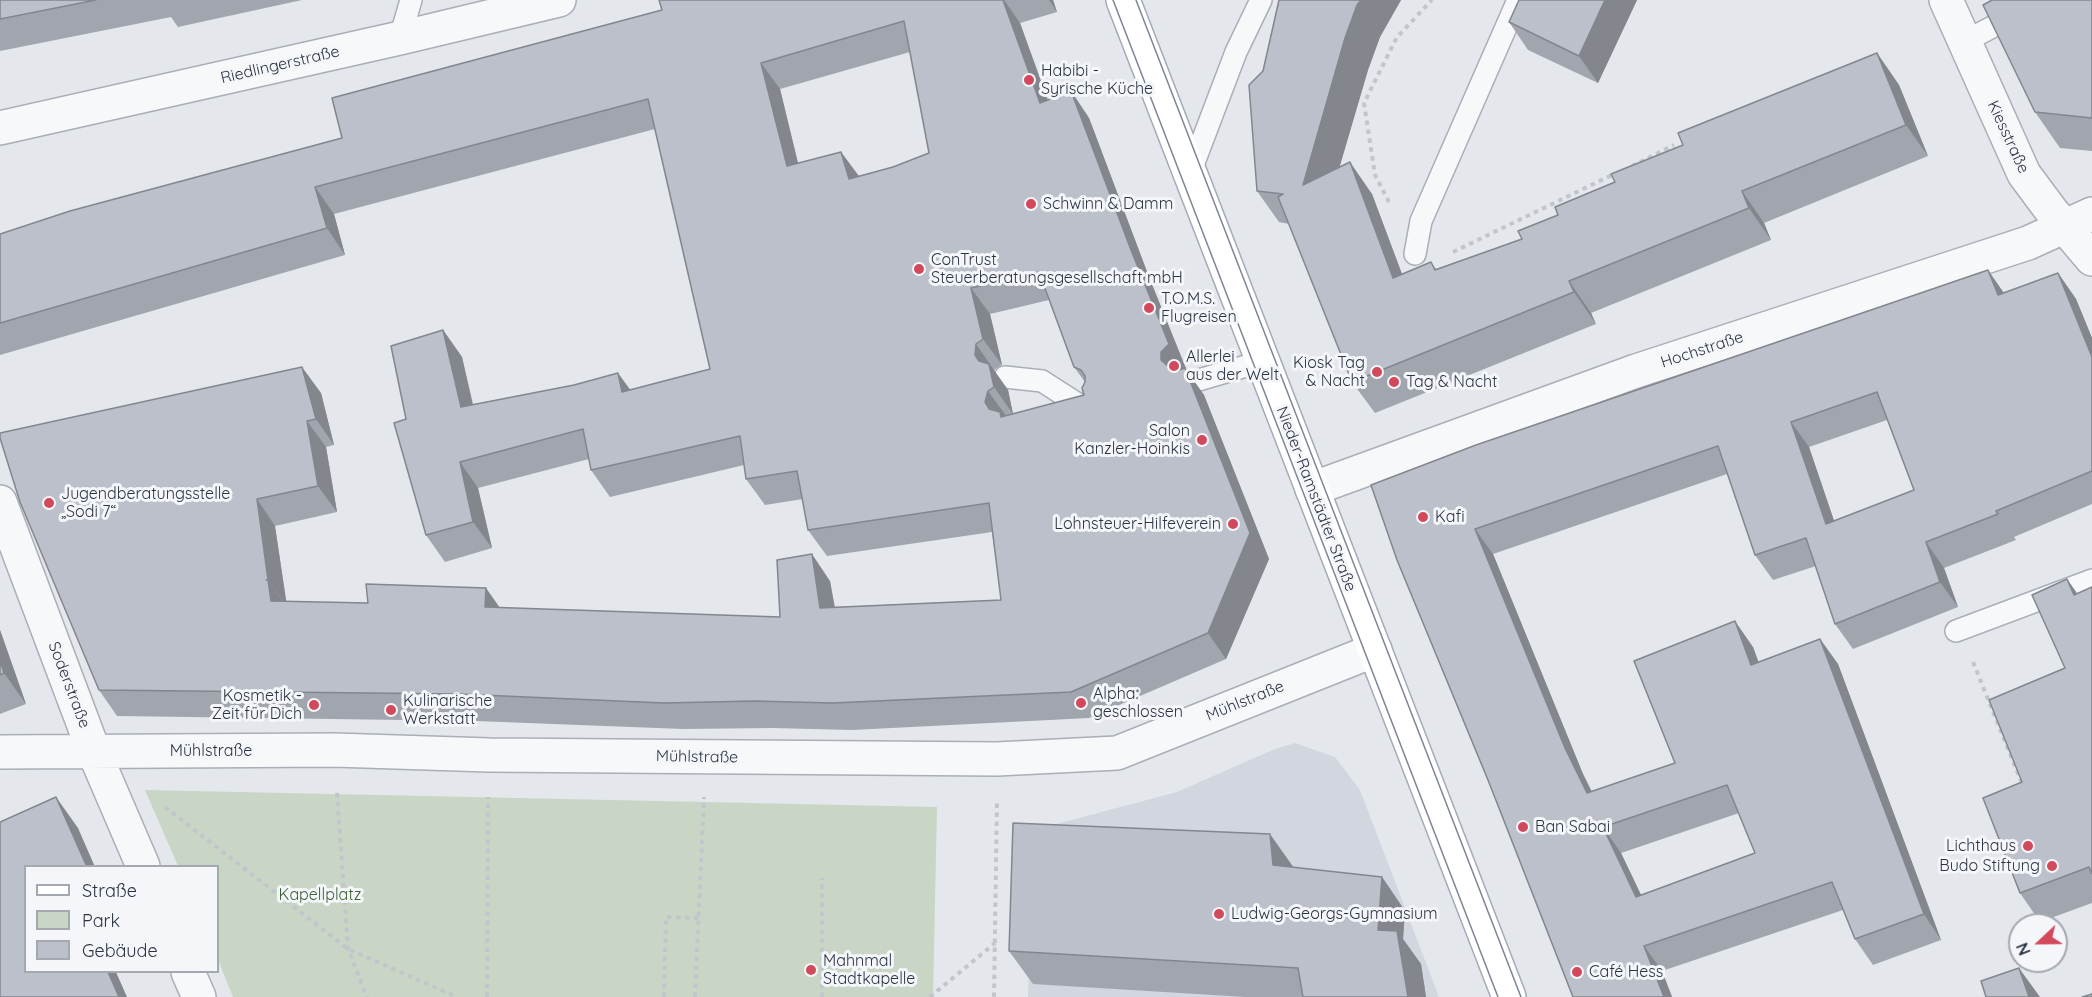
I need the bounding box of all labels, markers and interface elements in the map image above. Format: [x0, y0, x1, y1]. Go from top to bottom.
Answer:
street label: Riedlingerstraße [219, 42, 341, 88]
place label: Habibi - Syrische Küche [1041, 61, 1153, 99]
marker: Habibi - Syrische Küche [1022, 73, 1036, 87]
street label: Kiesstraße [1983, 98, 2033, 176]
place label: Schwinn & Damm [1043, 194, 1173, 214]
marker: Schwinn & Damm [1024, 197, 1038, 211]
place label: ConTrust Steuerberatungsgesellschaft mbH [931, 250, 1183, 288]
marker: ConTrust Steuerberatungsgesellschaft mbH [912, 262, 926, 276]
place label: T.O.M.S. Flugreisen [1161, 289, 1237, 327]
marker: T.O.M.S. Flugreisen [1142, 301, 1156, 315]
street label: Hochstraße [1658, 328, 1746, 372]
place label: Allerlei aus der Welt [1186, 347, 1279, 385]
place label: Kiosk Tag & Nacht [1293, 353, 1365, 391]
marker: Allerlei aus der Welt [1167, 359, 1181, 373]
marker: Kiosk Tag & Nacht [1370, 365, 1384, 379]
place label: Tag & Nacht [1406, 372, 1497, 392]
marker: Tag & Nacht [1387, 375, 1401, 389]
street label: Nieder-Ramstädter Straße [1272, 404, 1360, 594]
place label: Salon Kanzler-Hoinkis [1074, 421, 1190, 459]
marker: Salon Kanzler-Hoinkis [1195, 433, 1209, 447]
place label: Jugendberatungsstelle „Sodi 7“ [61, 484, 230, 522]
marker: Jugendberatungsstelle „Sodi 7“ [42, 496, 56, 510]
place label: Kafi [1435, 507, 1465, 527]
marker: Kafi [1416, 510, 1430, 524]
place label: Lohnsteuer-Hilfeverein [1054, 514, 1221, 534]
marker: Lohnsteuer-Hilfeverein [1226, 517, 1240, 531]
street label: Soderstraße [44, 639, 94, 731]
street label: Mühlstraße [1203, 677, 1287, 725]
place label: Alpha: geschlossen [1093, 684, 1183, 722]
place label: Kosmetik - Zeit für Dich [212, 686, 302, 724]
place label: Kulinarische Werkstatt [403, 691, 492, 729]
marker: Alpha: geschlossen [1074, 696, 1088, 710]
marker: Kosmetik - Zeit für Dich [307, 698, 321, 712]
marker: Kulinarische Werkstatt [384, 703, 398, 717]
street label: Mühlstraße [170, 741, 252, 761]
street label: Mühlstraße [656, 747, 738, 767]
place label: Ban Sabai [1535, 817, 1610, 837]
marker: Ban Sabai [1516, 820, 1530, 834]
place label: Lichthaus [1946, 836, 2016, 856]
marker: Lichthaus [2021, 839, 2035, 853]
place label: Budo Stiftung [1939, 856, 2040, 876]
marker: Budo Stiftung [2045, 859, 2059, 873]
legend [24, 865, 219, 973]
text: Straße [82, 879, 137, 902]
park label: Kapellplatz [279, 885, 361, 905]
place label: Ludwig-Georgs-Gymnasium [1231, 904, 1438, 924]
marker: Ludwig-Georgs-Gymnasium [1212, 907, 1226, 921]
text: Park [82, 909, 120, 932]
north arrow [2008, 913, 2068, 973]
text: Gebäude [82, 939, 158, 962]
text: N [2012, 940, 2035, 958]
place label: Mahnmal Stadtkapelle [823, 951, 915, 989]
place label: Café Hess [1589, 962, 1663, 982]
marker: Mahnmal Stadtkapelle [804, 963, 818, 977]
marker: Café Hess [1570, 965, 1584, 979]

